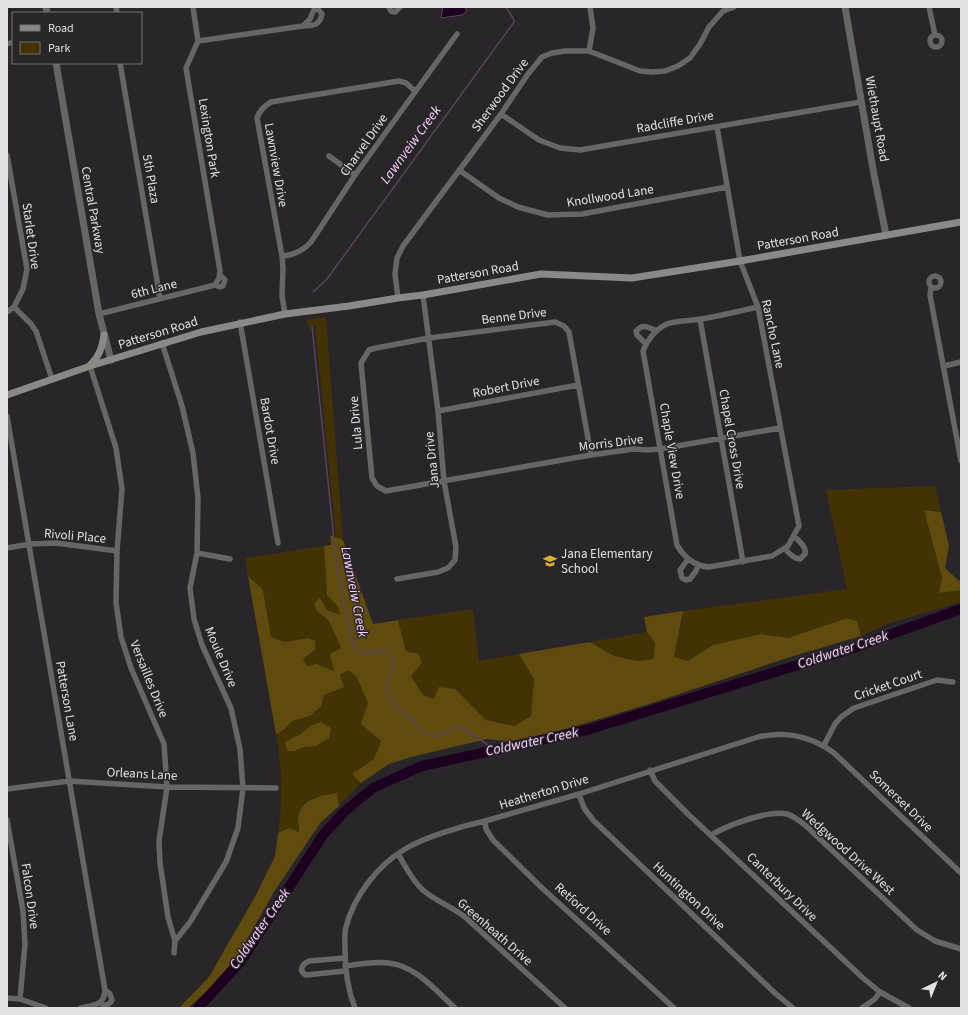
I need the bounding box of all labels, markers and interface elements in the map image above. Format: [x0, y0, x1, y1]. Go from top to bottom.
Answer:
legend [12, 12, 142, 64]
text: Road [48, 20, 74, 37]
text: Park [48, 40, 70, 57]
street label: Sherwood Drive [467, 55, 533, 135]
street label: Wiethaupt Road [861, 75, 893, 163]
street label: Lexington Park [194, 97, 224, 180]
water label: Lawnveiw Creek [376, 101, 446, 188]
street label: Radcliffe Drive [635, 106, 715, 138]
street label: Charvel Drive [336, 110, 392, 180]
street label: Lawnview Drive [260, 121, 292, 209]
street label: 5th Plaza [138, 153, 164, 205]
street label: Central Parkway [76, 165, 110, 255]
street label: Knollwood Lane [565, 180, 655, 212]
street label: Starlet Drive [17, 202, 45, 270]
street label: Patterson Road [756, 223, 840, 255]
street label: Patterson Road [436, 257, 520, 289]
street label: 6th Lane [129, 275, 179, 303]
street label: Rancho Lane [757, 298, 789, 370]
street label: Benne Drive [480, 303, 548, 329]
street label: Patterson Road [116, 312, 200, 354]
street label: Robert Drive [471, 372, 541, 402]
street label: Chapel Cross Drive [714, 388, 750, 490]
street label: Lula Drive [345, 395, 367, 451]
street label: Bardot Drive [255, 396, 285, 466]
street label: Chaple View Drive [655, 402, 689, 500]
street label: Morris Drive [578, 430, 644, 456]
street label: Jana Drive [420, 431, 444, 489]
street label: Rivoli Place [43, 524, 107, 548]
water label: Lawnveiw Creek [335, 545, 373, 640]
place label: Jana Elementary School [561, 545, 653, 578]
school or university icon: Jana Elementary School [542, 553, 558, 569]
street label: Moule Drive [200, 624, 242, 690]
water label: Coldwater Creek [795, 626, 891, 674]
street label: Versailles Drive [125, 638, 173, 720]
street label: Patterson Lane [51, 660, 83, 742]
street label: Cricket Court [851, 665, 925, 705]
water label: Coldwater Creek [484, 722, 581, 762]
street label: Orleans Lane [106, 763, 178, 785]
street label: Somerset Drive [865, 766, 937, 836]
street label: Heatherton Drive [497, 770, 591, 814]
street label: Wedgwood Drive West [797, 805, 899, 899]
street label: Canterbury Drive [743, 848, 821, 926]
street label: Huntington Drive [649, 858, 729, 934]
street label: Falcon Drive [16, 862, 44, 930]
street label: Retford Drive [551, 879, 615, 939]
water label: Coldwater Creek [225, 884, 295, 973]
street label: Greenheath Drive [453, 894, 537, 970]
north arrow [916, 963, 956, 1003]
text: N [935, 968, 950, 984]

